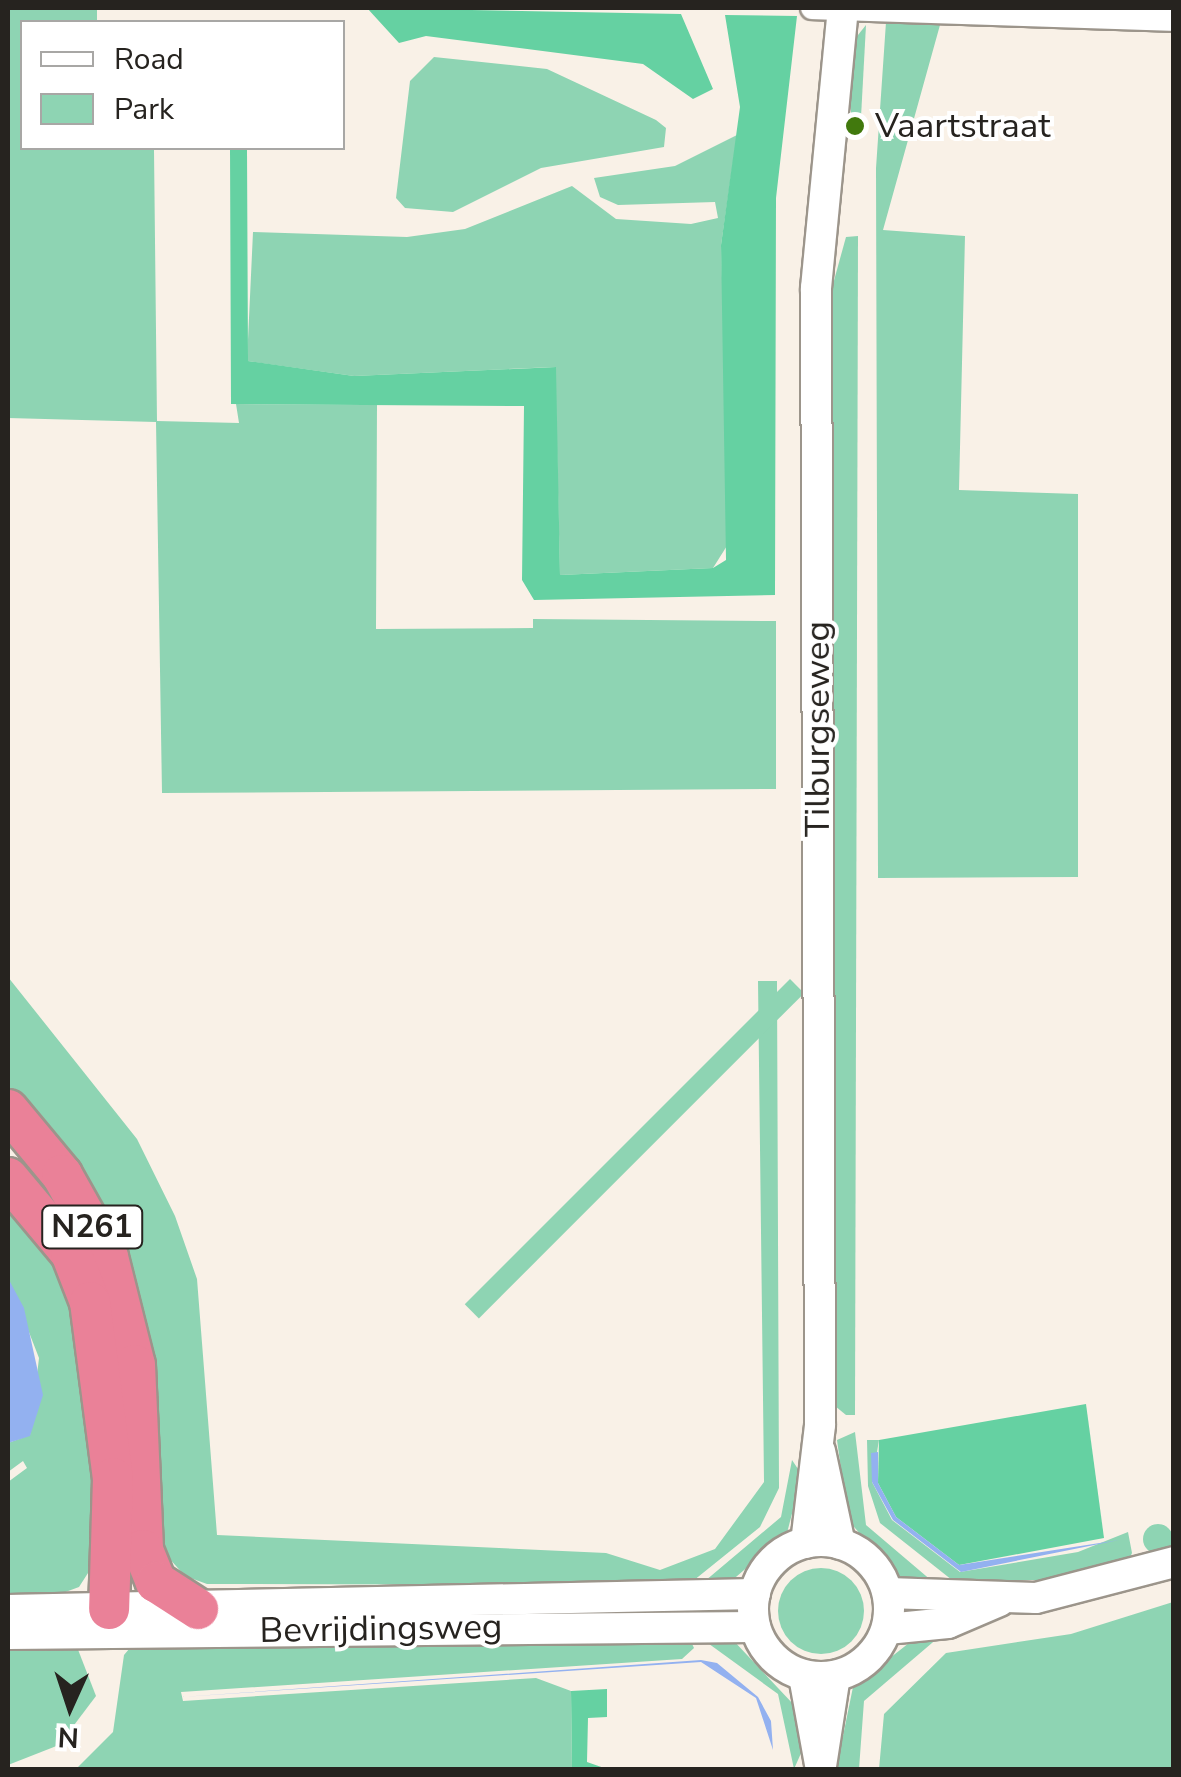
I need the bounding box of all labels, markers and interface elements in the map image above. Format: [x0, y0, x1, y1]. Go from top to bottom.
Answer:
legend [20, 20, 345, 150]
text: Road [114, 39, 184, 80]
text: Park [114, 89, 174, 130]
place label: Vaartstraat [875, 105, 1051, 147]
marker: Vaartstraat [844, 115, 866, 137]
street label: Tilburgseweg [797, 621, 839, 837]
road number: N261 [39, 1200, 144, 1254]
street label: Bevrijdingsweg [259, 1606, 503, 1652]
north arrow [20, 1657, 120, 1757]
text: N [57, 1717, 80, 1756]

